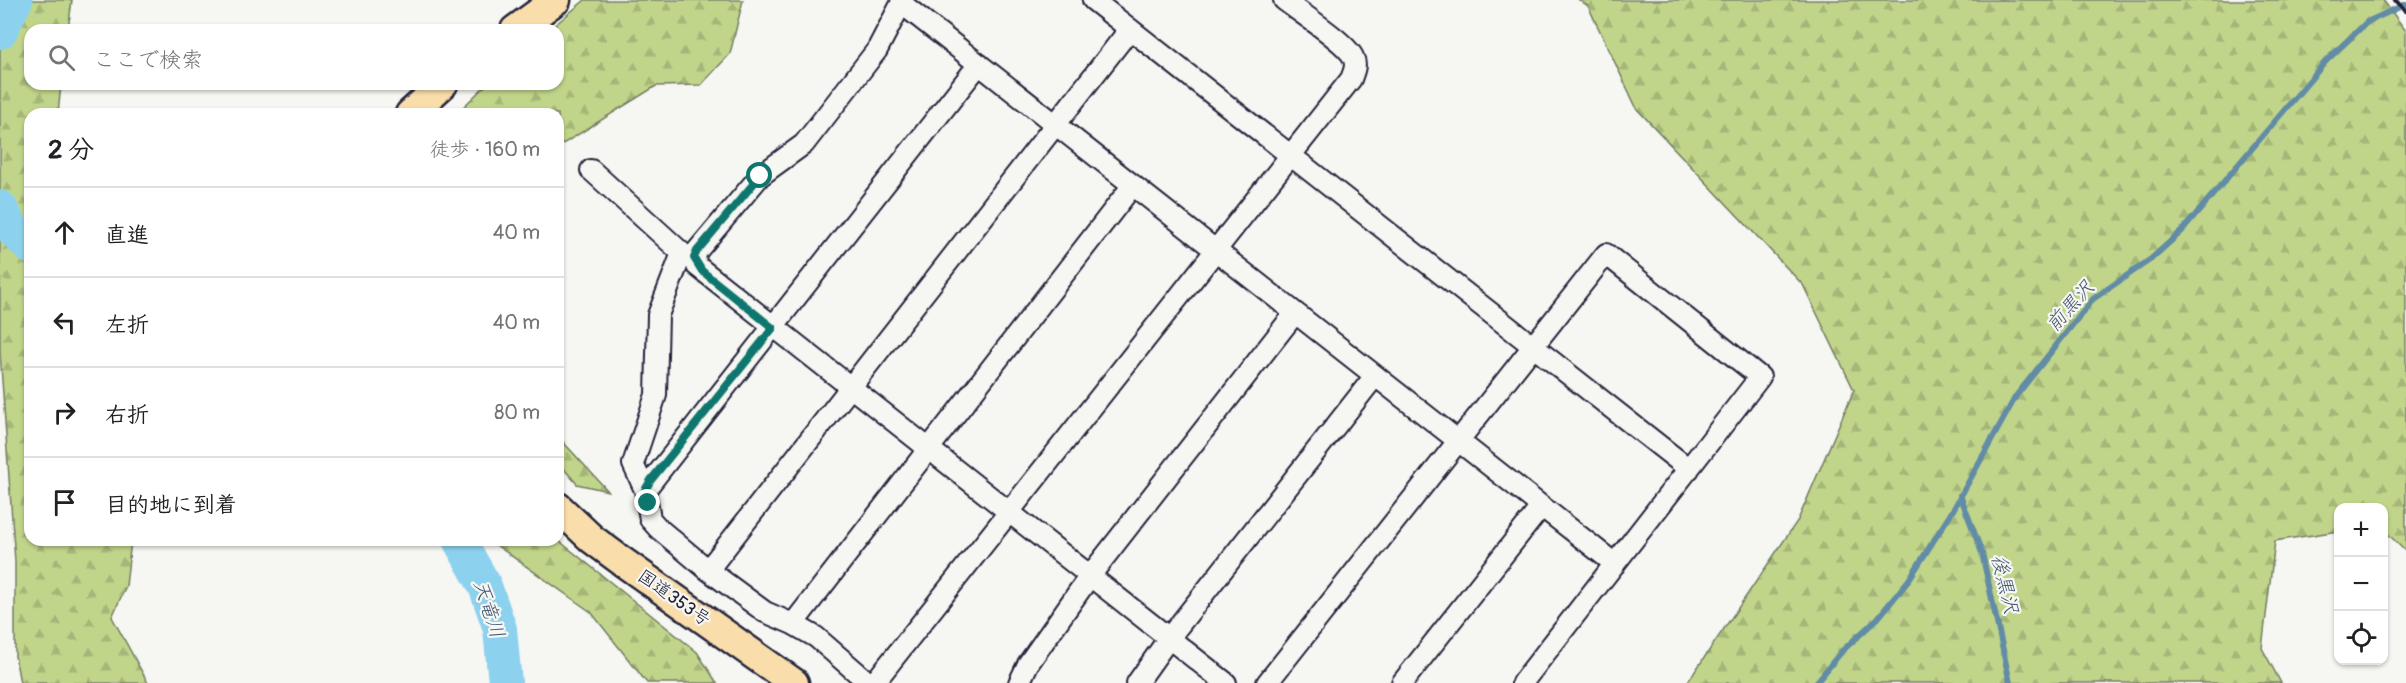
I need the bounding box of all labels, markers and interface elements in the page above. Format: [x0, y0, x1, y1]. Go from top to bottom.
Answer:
search box [24, 24, 564, 90]
icon: search [45, 41, 78, 74]
text: ここで検索 [93, 46, 203, 74]
text: 2 分 [48, 134, 94, 166]
text: 徒歩 · 160 m [430, 137, 540, 162]
route start [746, 162, 772, 188]
icon: ahead [48, 216, 81, 249]
text: 40 m [493, 220, 540, 245]
text: 直進 [105, 221, 149, 249]
water label: 前黒沢 [2041, 275, 2100, 337]
icon: left [48, 306, 81, 339]
text: 40 m [493, 310, 540, 335]
text: 左折 [105, 311, 149, 339]
icon: right [48, 396, 81, 429]
text: 80 m [494, 400, 540, 425]
text: 右折 [105, 401, 149, 429]
icon: arrive [48, 486, 81, 519]
route end [634, 489, 660, 515]
text: 目的地に到着 [105, 491, 237, 519]
map controls [2334, 503, 2388, 665]
button: + [2334, 503, 2388, 557]
water label: 後黒沢 [1986, 552, 2024, 617]
button: − [2334, 557, 2388, 611]
street label: 国道353号 [633, 565, 715, 631]
water label: 天竜川 [468, 577, 510, 641]
button: locate [2334, 611, 2388, 665]

